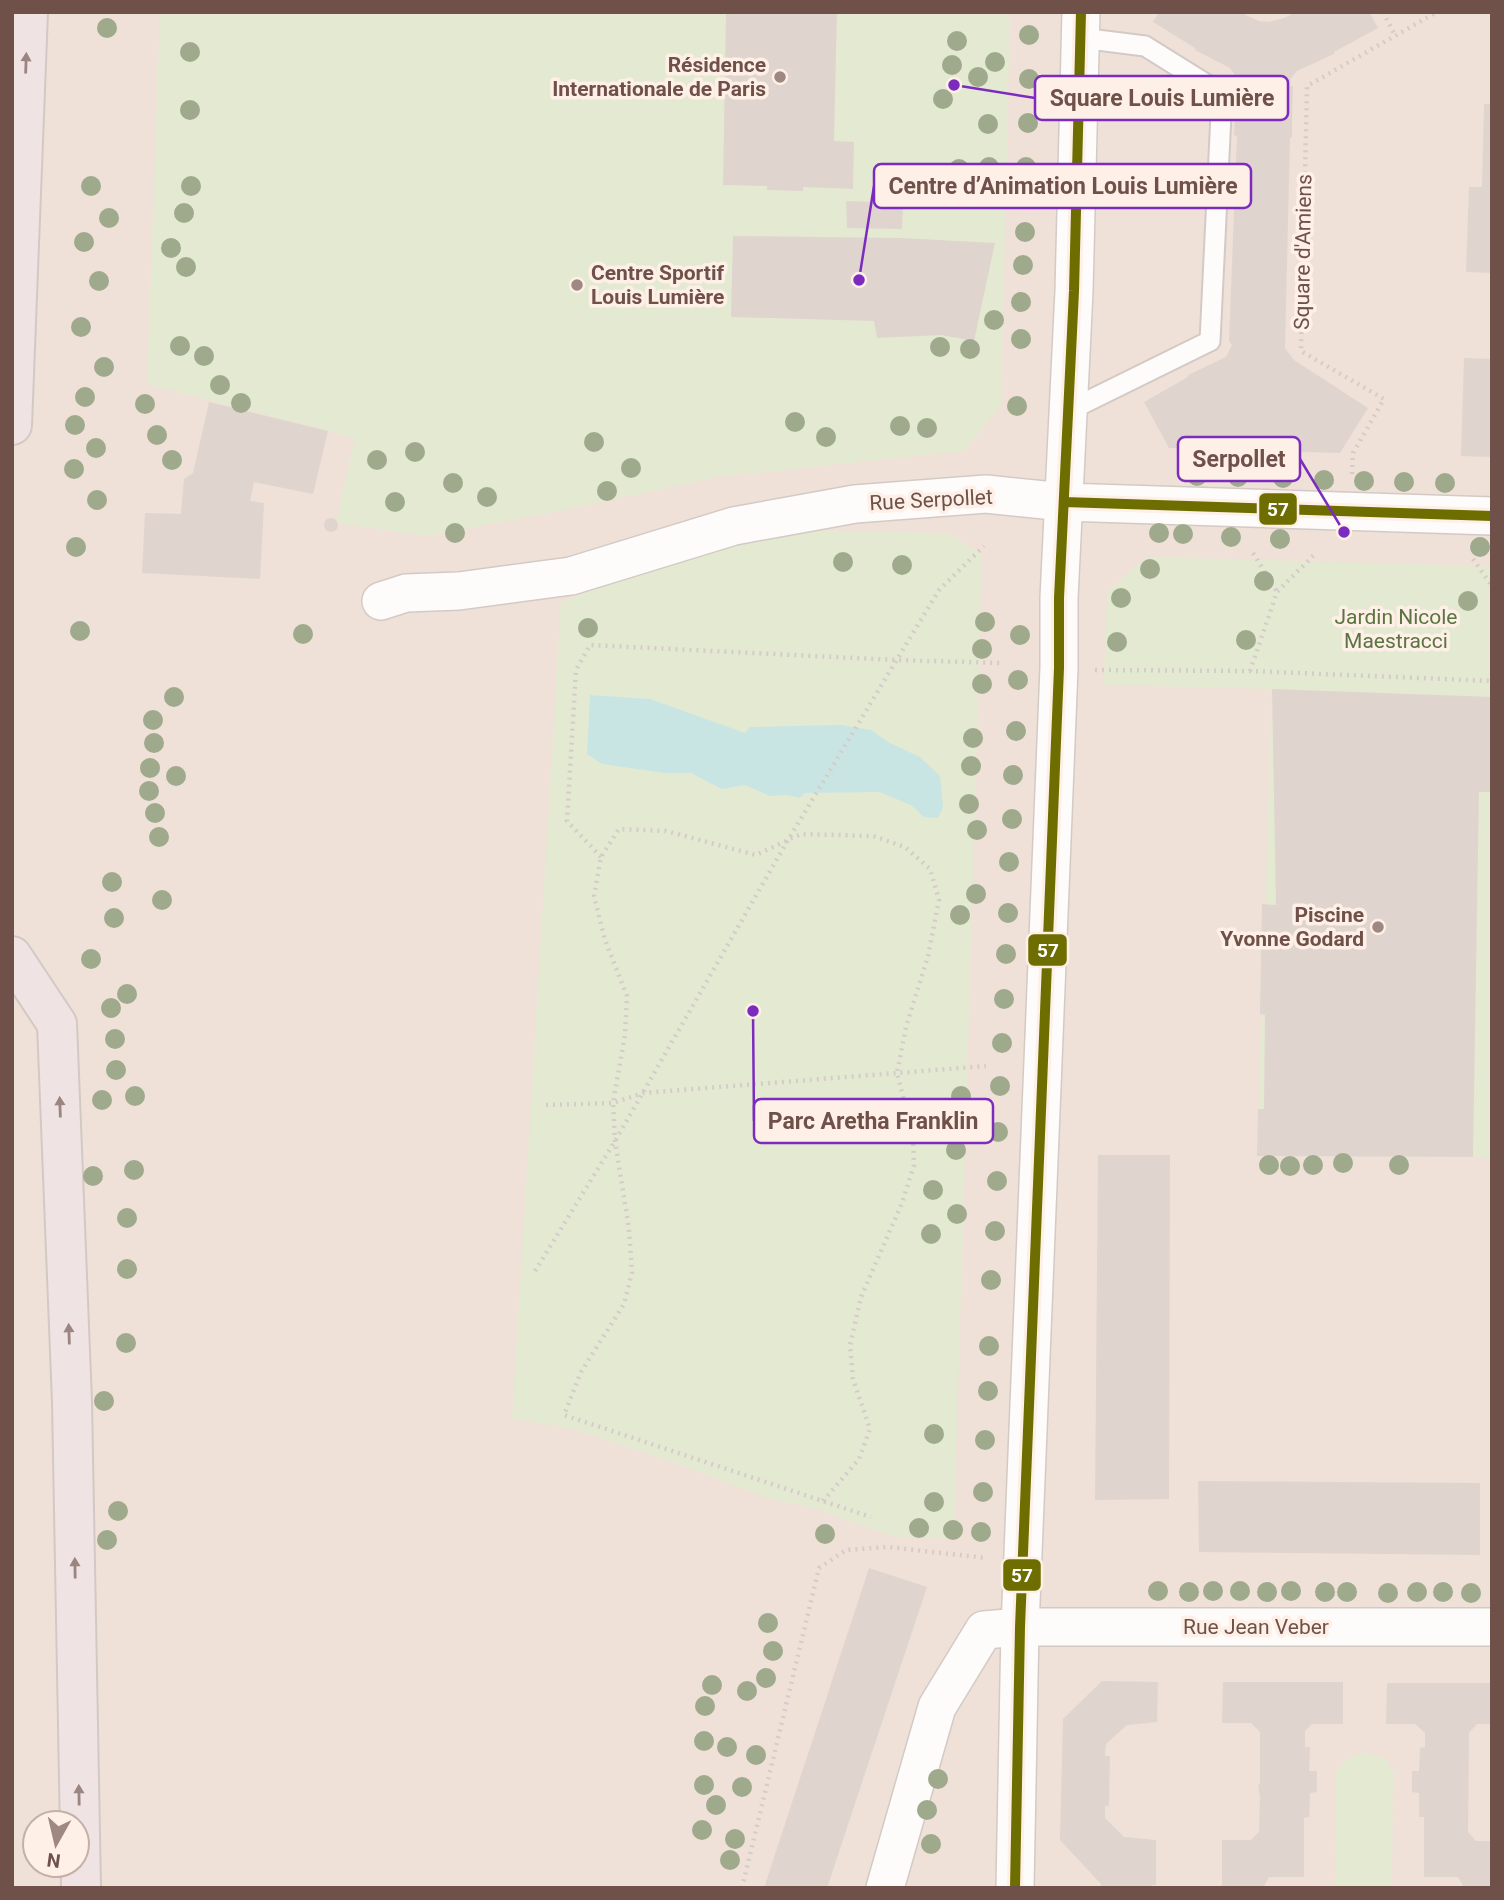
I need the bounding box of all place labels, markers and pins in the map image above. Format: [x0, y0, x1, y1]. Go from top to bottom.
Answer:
place label: Résidence Internationale de Paris [552, 53, 766, 101]
marker: Résidence Internationale de Paris [772, 69, 788, 85]
callout: Square Louis Lumière [1035, 76, 1288, 120]
callout: Centre d’Animation Louis Lumière [874, 164, 1251, 208]
place label: Centre Sportif Louis Lumière [591, 261, 724, 309]
marker: Centre Sportif Louis Lumière [569, 277, 585, 293]
callout: Serpollet [1178, 437, 1300, 481]
place label: Piscine Yvonne Godard [1220, 903, 1364, 951]
marker: Piscine Yvonne Godard [1370, 919, 1386, 935]
callout: Parc Aretha Franklin [754, 1099, 993, 1143]

